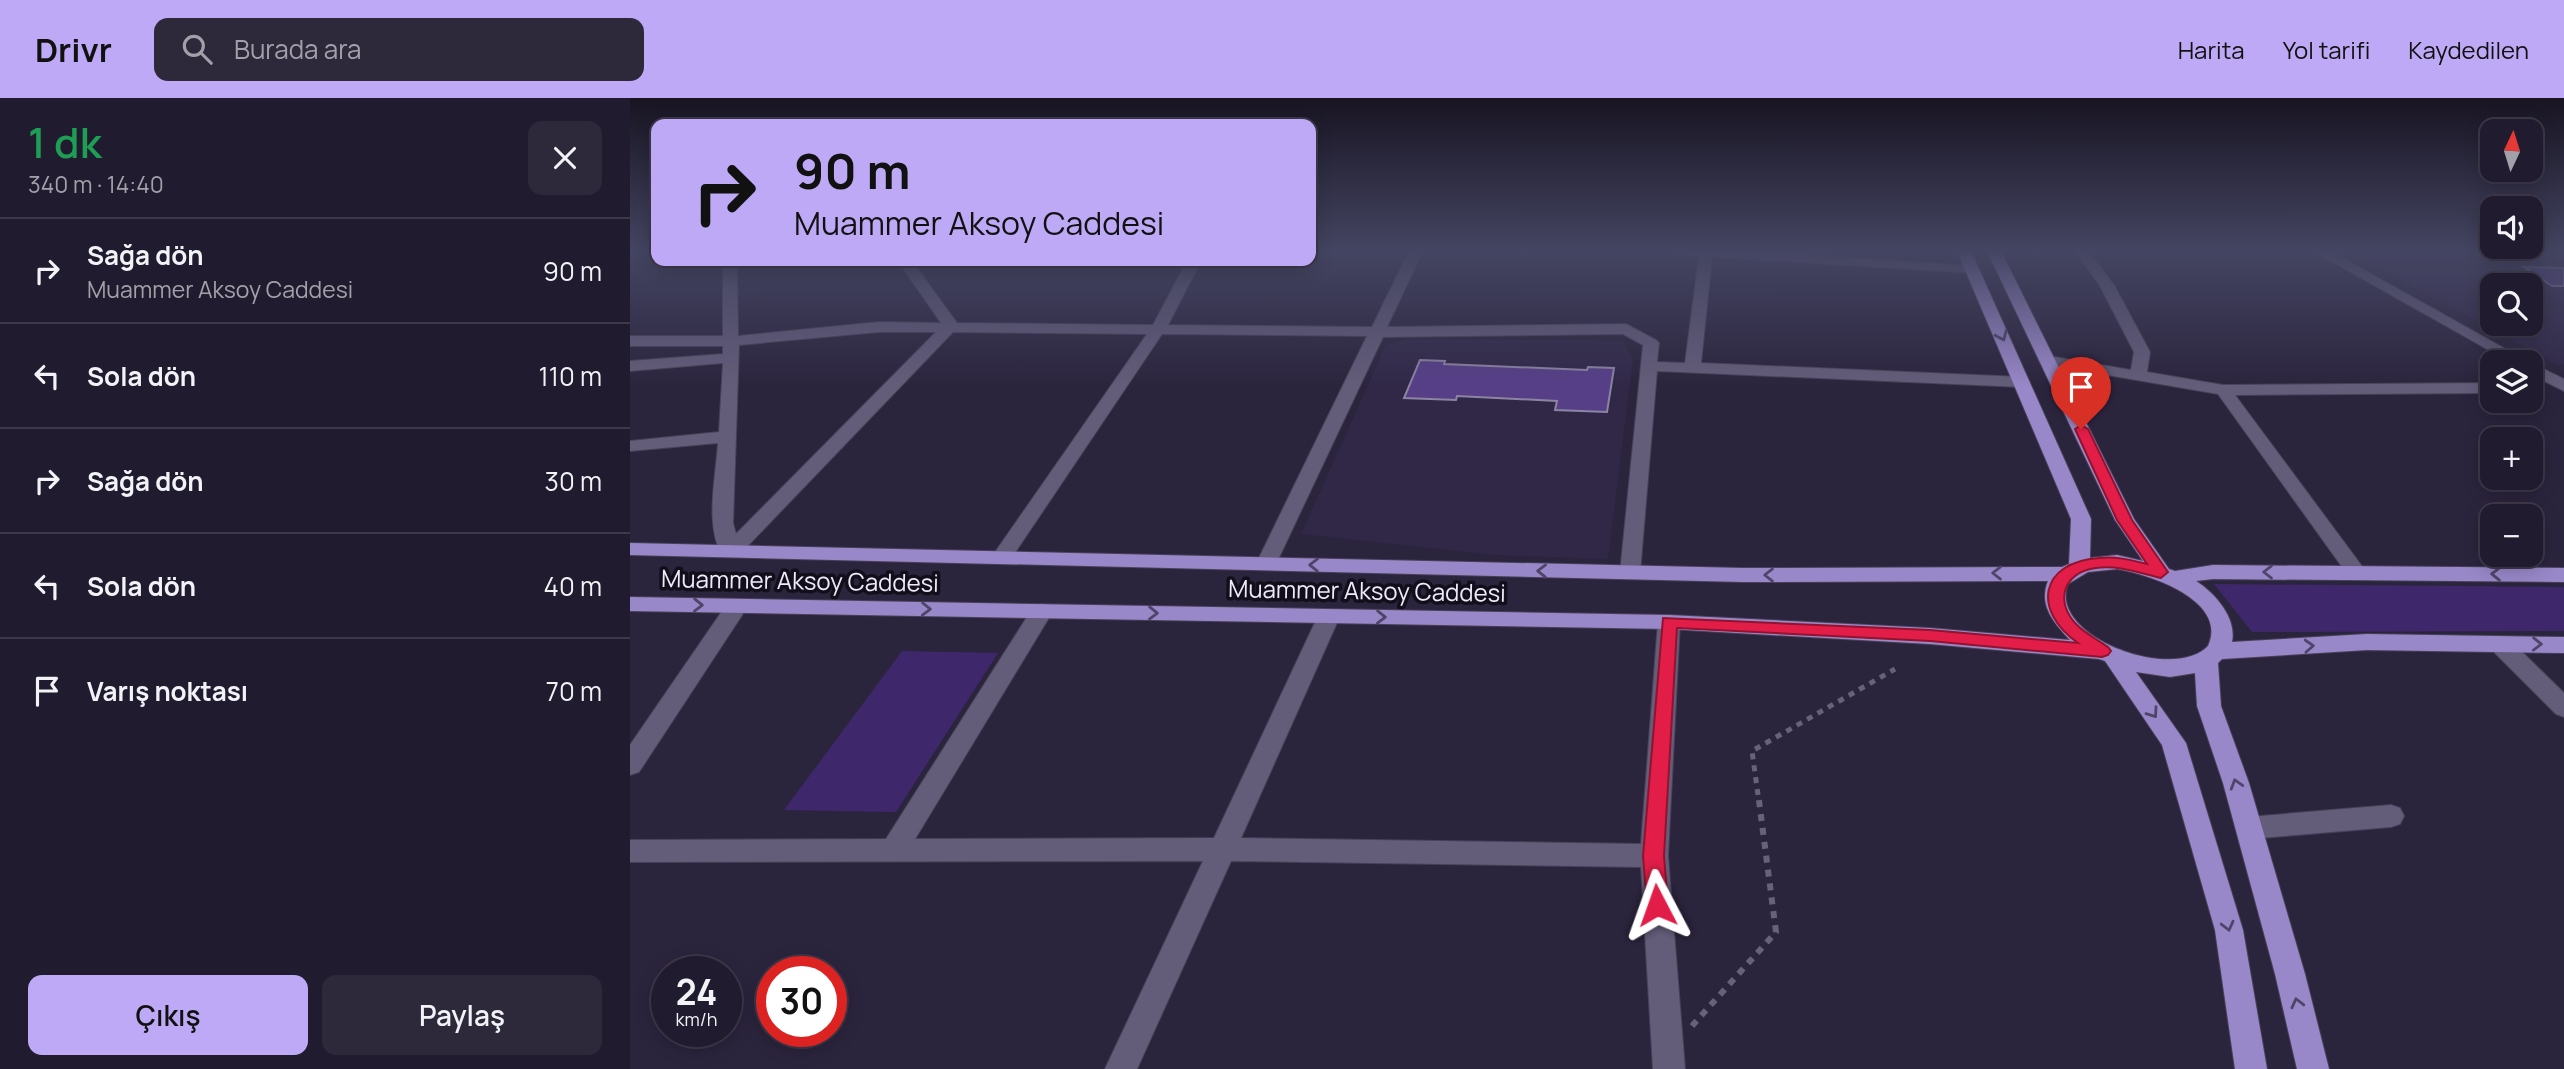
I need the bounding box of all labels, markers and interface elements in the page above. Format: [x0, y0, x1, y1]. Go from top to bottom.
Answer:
search box [154, 18, 644, 81]
text: Drivr [35, 27, 112, 72]
icon: search [178, 30, 216, 68]
text: Burada ara [234, 31, 361, 67]
text: Harita [2178, 33, 2245, 66]
text: Yol tarifi [2283, 33, 2370, 66]
text: Kaydedilen [2408, 33, 2529, 66]
text: 1 dk [28, 113, 102, 171]
north arrow [2480, 119, 2543, 182]
map controls [2480, 119, 2543, 567]
button: close [528, 121, 602, 195]
text: 90 m [794, 137, 911, 204]
icon: right [679, 147, 770, 238]
text: 340 m · 14:40 [28, 168, 164, 200]
button: sound [2480, 196, 2543, 259]
text: Muammer Aksoy Caddesi [794, 201, 1164, 245]
text: Sağa dön [87, 237, 204, 273]
icon: right [28, 252, 66, 290]
text: 90 m [543, 253, 602, 289]
text: Muammer Aksoy Caddesi [87, 273, 353, 305]
button: search [2480, 273, 2543, 336]
one-way arrow [1994, 329, 2008, 341]
button: layers [2480, 350, 2543, 413]
icon: left [28, 357, 66, 395]
pin [2051, 357, 2111, 429]
text: Sola dön [87, 358, 196, 394]
text: 110 m [539, 358, 602, 394]
icon: arrive [2062, 368, 2100, 406]
button: + [2480, 427, 2543, 490]
icon: right [28, 462, 66, 500]
text: Sağa dön [87, 463, 204, 499]
text: 30 m [545, 463, 602, 499]
button: − [2480, 504, 2543, 567]
one-way arrow [1309, 558, 1320, 573]
street label: Muammer Aksoy Caddesi [661, 561, 939, 599]
one-way arrow [1536, 563, 1546, 579]
one-way arrow [1991, 565, 2001, 581]
one-way arrow [2263, 565, 2274, 580]
icon: left [28, 567, 66, 605]
one-way arrow [1763, 567, 1774, 583]
one-way arrow [2490, 567, 2501, 582]
text: Sola dön [87, 568, 196, 604]
text: 40 m [544, 568, 602, 604]
street label: Muammer Aksoy Caddesi [1228, 571, 1506, 609]
one-way arrow [693, 597, 704, 613]
one-way arrow [921, 601, 931, 617]
one-way arrow [1148, 605, 1159, 621]
one-way arrow [1376, 609, 1386, 625]
one-way arrow [2532, 636, 2542, 652]
one-way arrow [2304, 638, 2315, 653]
icon: arrive [28, 672, 66, 710]
text: Varış noktası [87, 673, 248, 709]
text: 70 m [546, 673, 602, 709]
one-way arrow [2145, 705, 2157, 718]
one-way arrow [2229, 778, 2244, 790]
position arrow [1620, 868, 1694, 942]
one-way arrow [2220, 920, 2234, 932]
speed limit sign: 30 [756, 956, 847, 1047]
text: 24 [676, 968, 717, 1016]
button: Çıkış [28, 975, 308, 1055]
button: Paylaş [322, 975, 602, 1055]
one-way arrow [2291, 997, 2305, 1009]
text: km/h [676, 1007, 717, 1031]

